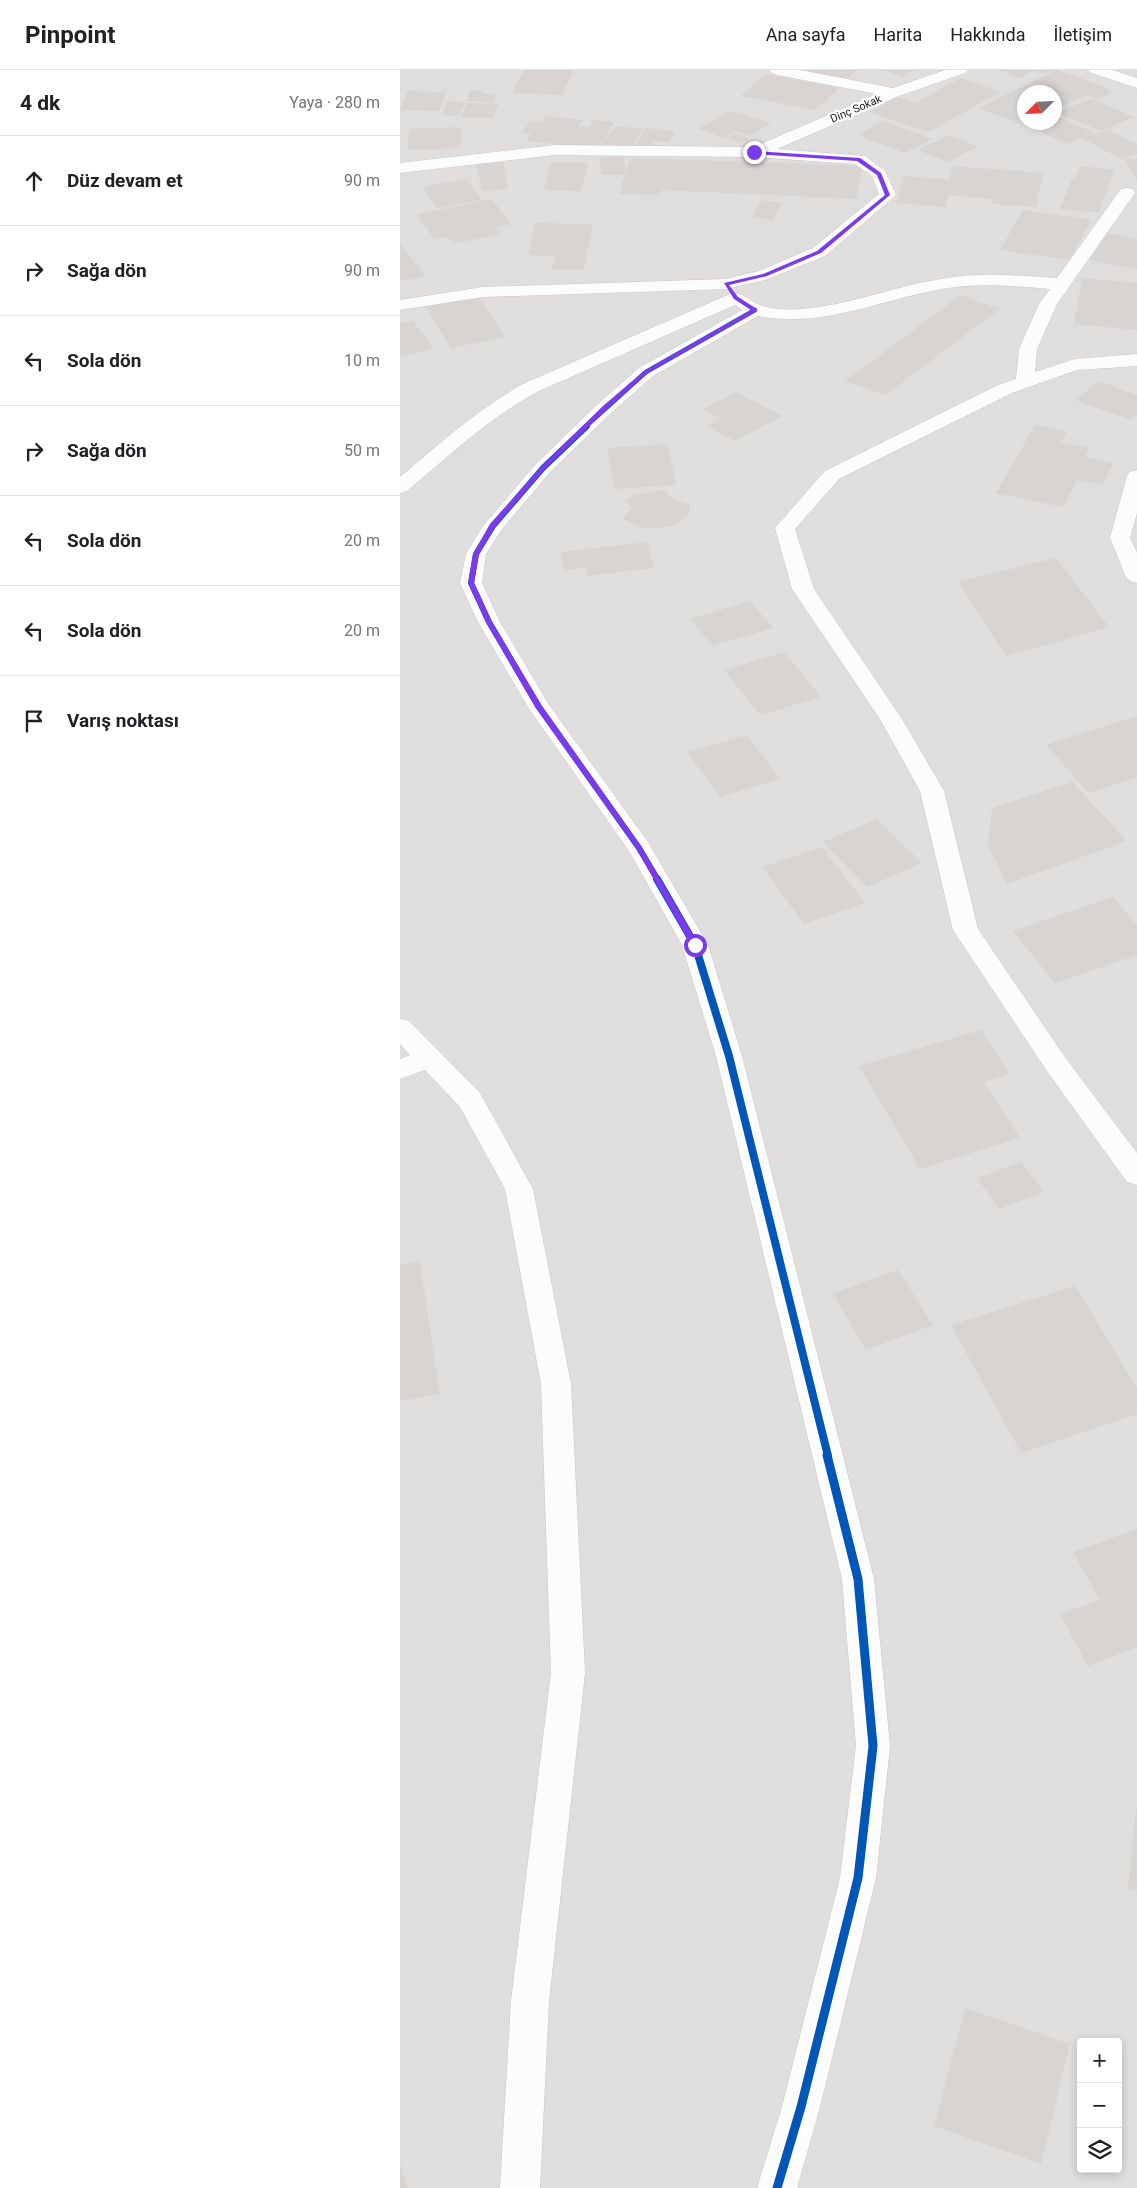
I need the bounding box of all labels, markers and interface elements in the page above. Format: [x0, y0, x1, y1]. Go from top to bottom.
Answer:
text: Pinpoint [25, 21, 115, 49]
text: Ana sayfa [766, 24, 845, 45]
text: Harita [873, 24, 922, 45]
text: Hakkında [950, 24, 1025, 45]
text: İletişim [1053, 24, 1112, 45]
north arrow [1017, 85, 1062, 130]
text: 4 dk [20, 91, 60, 115]
street label: Dinç Sokak [828, 92, 884, 126]
text: Yaya · 280 m [289, 93, 380, 112]
route end [743, 141, 766, 164]
icon: ahead [20, 167, 48, 195]
text: Düz devam et [67, 169, 183, 192]
text: 90 m [344, 171, 380, 190]
icon: right [20, 257, 48, 285]
text: Sağa dön [67, 259, 147, 282]
text: 90 m [344, 261, 380, 280]
icon: left [20, 347, 48, 375]
text: Sola dön [67, 349, 141, 372]
text: 10 m [344, 351, 380, 370]
icon: right [20, 437, 48, 465]
text: Sağa dön [67, 439, 147, 462]
text: 50 m [344, 441, 380, 460]
icon: left [20, 527, 48, 555]
text: Sola dön [67, 529, 141, 552]
text: 20 m [344, 531, 380, 550]
icon: left [20, 617, 48, 645]
text: Sola dön [67, 619, 141, 642]
text: 20 m [344, 621, 380, 640]
icon: arrive [20, 707, 48, 735]
text: Varış noktası [67, 709, 179, 732]
route start [684, 934, 707, 957]
map controls [1077, 2038, 1122, 2173]
button: + [1077, 2038, 1122, 2083]
button: − [1077, 2083, 1122, 2128]
button: layers [1077, 2128, 1122, 2173]

